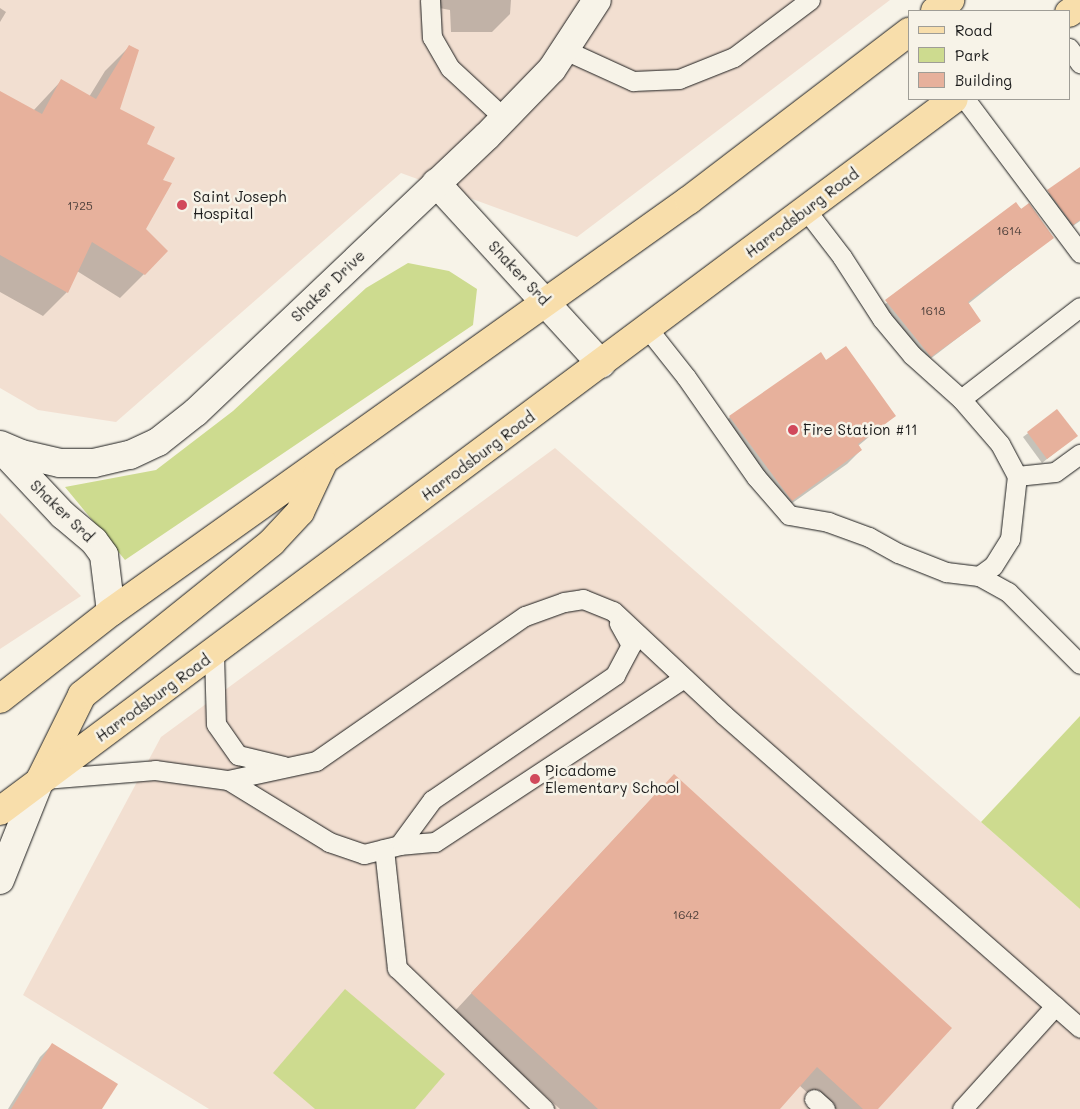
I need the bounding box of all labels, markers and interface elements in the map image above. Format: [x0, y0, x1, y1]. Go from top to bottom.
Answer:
legend [908, 10, 1070, 100]
text: Road [955, 20, 992, 40]
text: Park [955, 45, 989, 65]
text: Building [955, 70, 1012, 90]
street label: Harrodsburg Road [742, 165, 862, 261]
place label: Saint Joseph Hospital [193, 187, 287, 222]
marker: Saint Joseph Hospital [175, 198, 189, 212]
house number: 1725 [67, 199, 93, 213]
house number: 1614 [996, 224, 1022, 238]
street label: Shaker Srd [485, 237, 553, 309]
street label: Shaker Drive [287, 246, 369, 326]
house number: 1618 [920, 304, 946, 318]
street label: Harrodsburg Road [418, 408, 538, 504]
place label: Fire Station #11 [803, 421, 918, 439]
marker: Fire Station #11 [787, 424, 799, 436]
street label: Shaker Srd [27, 476, 97, 546]
street label: Harrodsburg Road [92, 650, 214, 746]
place label: Picadome Elementary School [545, 761, 680, 796]
marker: Picadome Elementary School [529, 773, 541, 785]
house number: 1642 [673, 908, 699, 922]

